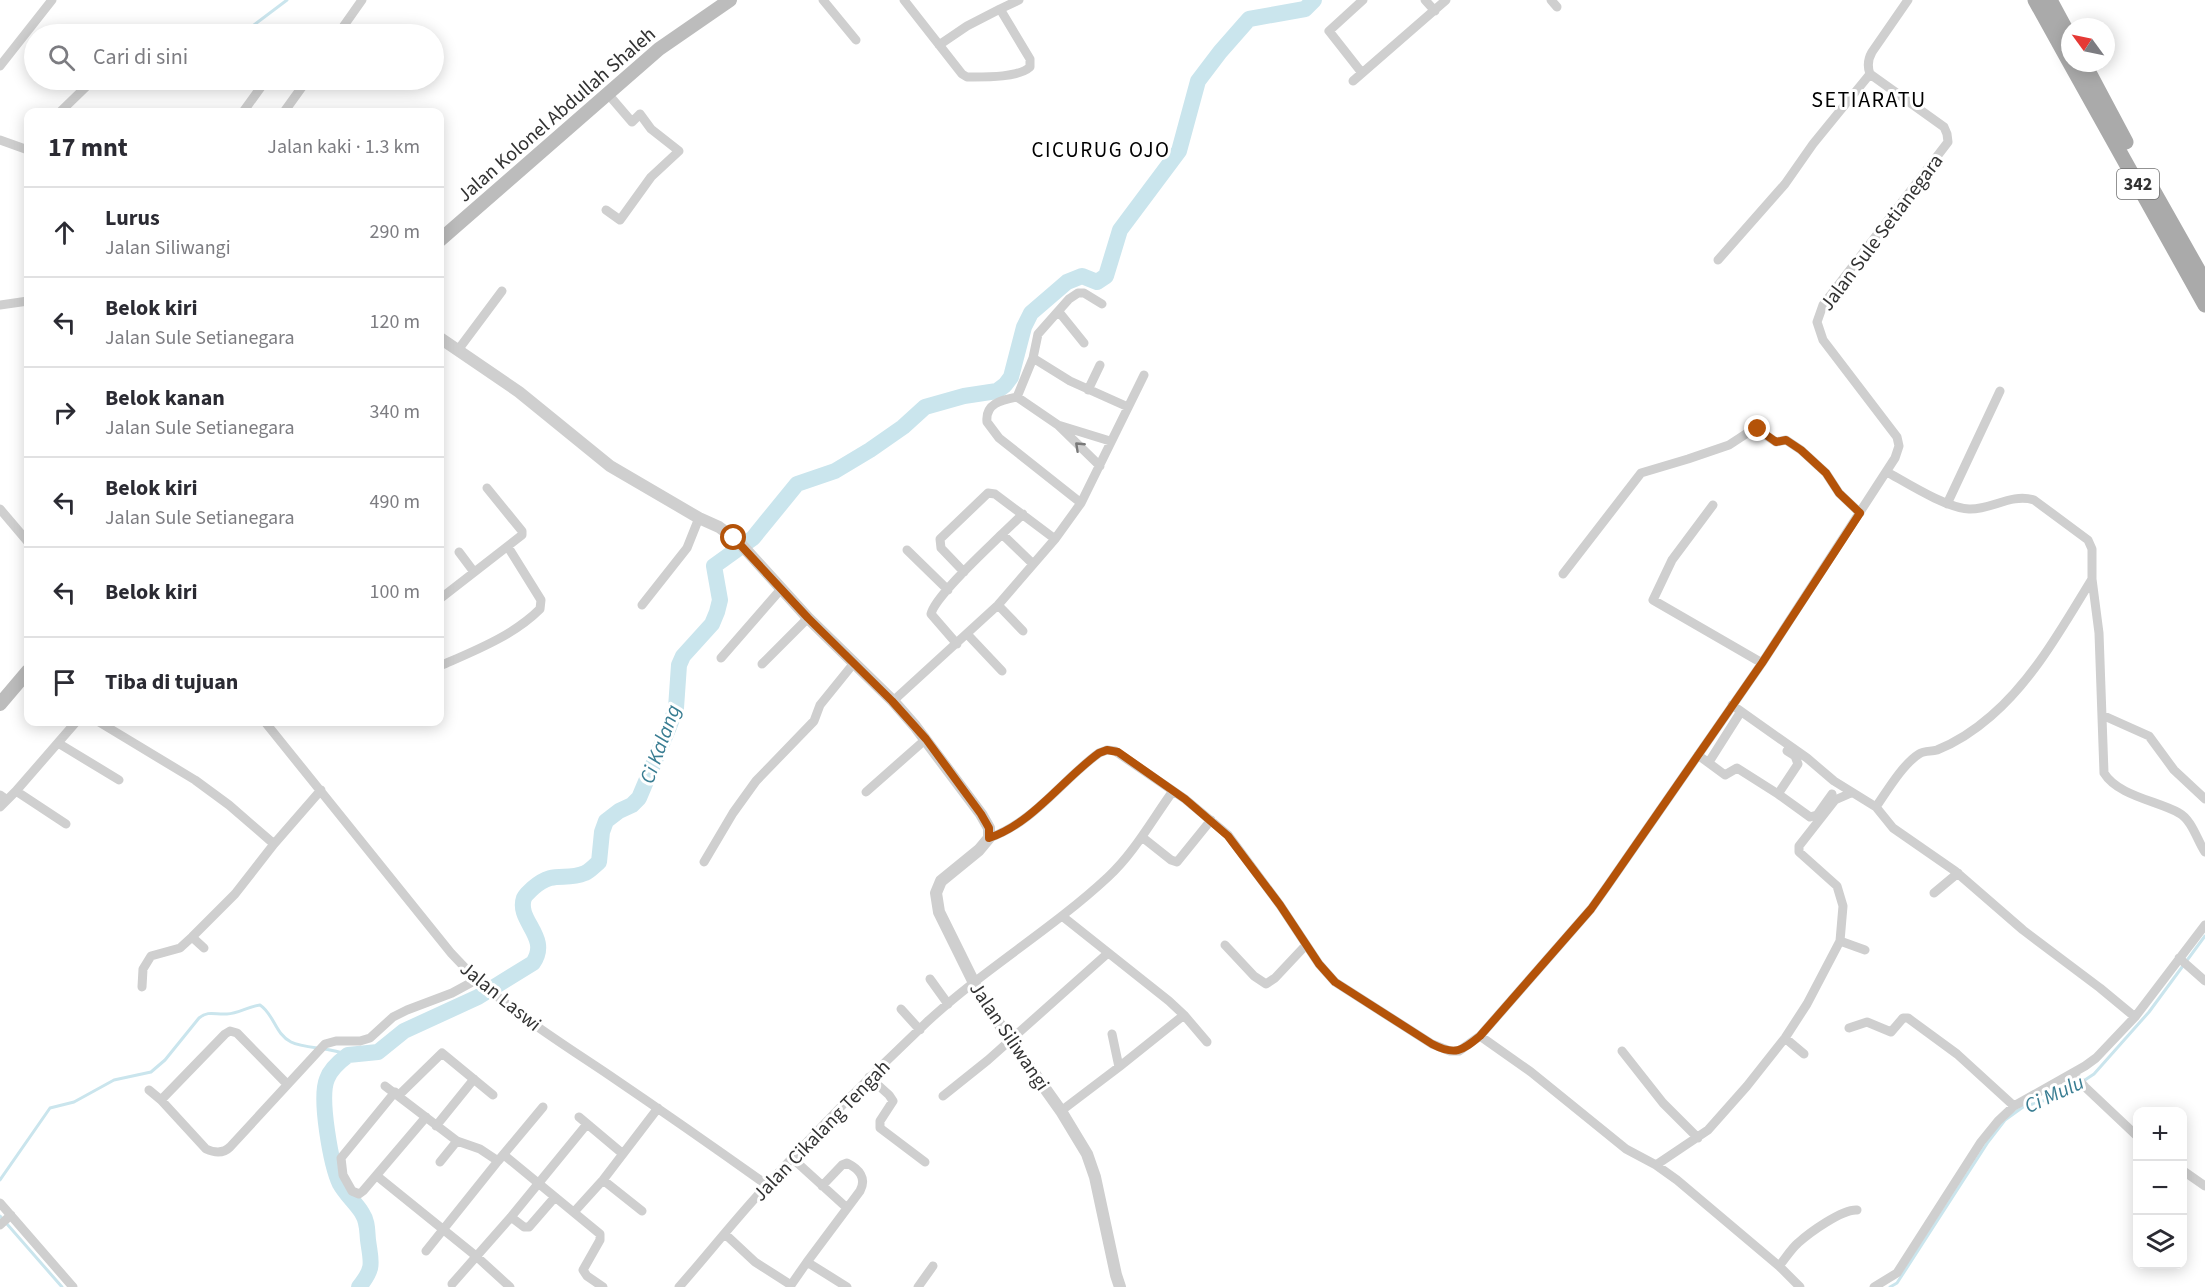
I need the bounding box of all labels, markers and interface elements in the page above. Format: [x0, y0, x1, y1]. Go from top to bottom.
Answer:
north arrow [2061, 18, 2115, 72]
street label: Jalan Kolonel Abdullah Shaleh [451, 21, 662, 209]
search box [24, 24, 444, 90]
icon: search [45, 41, 78, 74]
text: Cari di sini [93, 41, 188, 73]
district label: SETIARATU [1811, 84, 1927, 116]
text: 17 mnt [48, 129, 128, 166]
text: Jalan kaki · 1.3 km [267, 133, 420, 161]
district label: CICURUG OJO [1031, 135, 1171, 165]
street label: Jalan Sule Setianegara [1814, 148, 1950, 317]
road number: 342 [2117, 169, 2159, 199]
text: Lurus [105, 202, 160, 234]
icon: ahead [48, 216, 81, 249]
text: 290 m [370, 218, 420, 246]
text: Jalan Siliwangi [105, 234, 231, 262]
text: Belok kiri [105, 292, 198, 324]
icon: left [48, 306, 81, 339]
text: 120 m [370, 308, 420, 336]
text: Jalan Sule Setianegara [105, 324, 295, 352]
text: Belok kanan [105, 382, 225, 414]
icon: right [48, 396, 81, 429]
text: 340 m [370, 398, 420, 426]
text: Jalan Sule Setianegara [105, 414, 295, 442]
route end [1744, 415, 1770, 441]
one-way arrow [1075, 442, 1085, 453]
text: Belok kiri [105, 472, 198, 504]
icon: left [48, 486, 81, 519]
text: 490 m [370, 488, 420, 516]
text: Jalan Sule Setianegara [105, 504, 295, 532]
route start [720, 524, 746, 550]
icon: left [48, 576, 81, 609]
text: Belok kiri [105, 576, 198, 608]
text: 100 m [370, 578, 420, 606]
icon: arrive [48, 666, 81, 699]
text: Tiba di tujuan [105, 666, 238, 698]
water label: Ci Kalang [632, 700, 688, 788]
street label: Jalan Laswi [454, 955, 547, 1038]
street label: Jalan Siliwangi [962, 977, 1056, 1096]
street label: Jalan Cikalang Tengah [747, 1054, 897, 1208]
water label: Ci Mulu [2019, 1067, 2089, 1121]
map controls [2133, 1107, 2187, 1269]
button: + [2133, 1107, 2187, 1161]
button: − [2133, 1161, 2187, 1215]
button: layers [2133, 1215, 2187, 1269]

